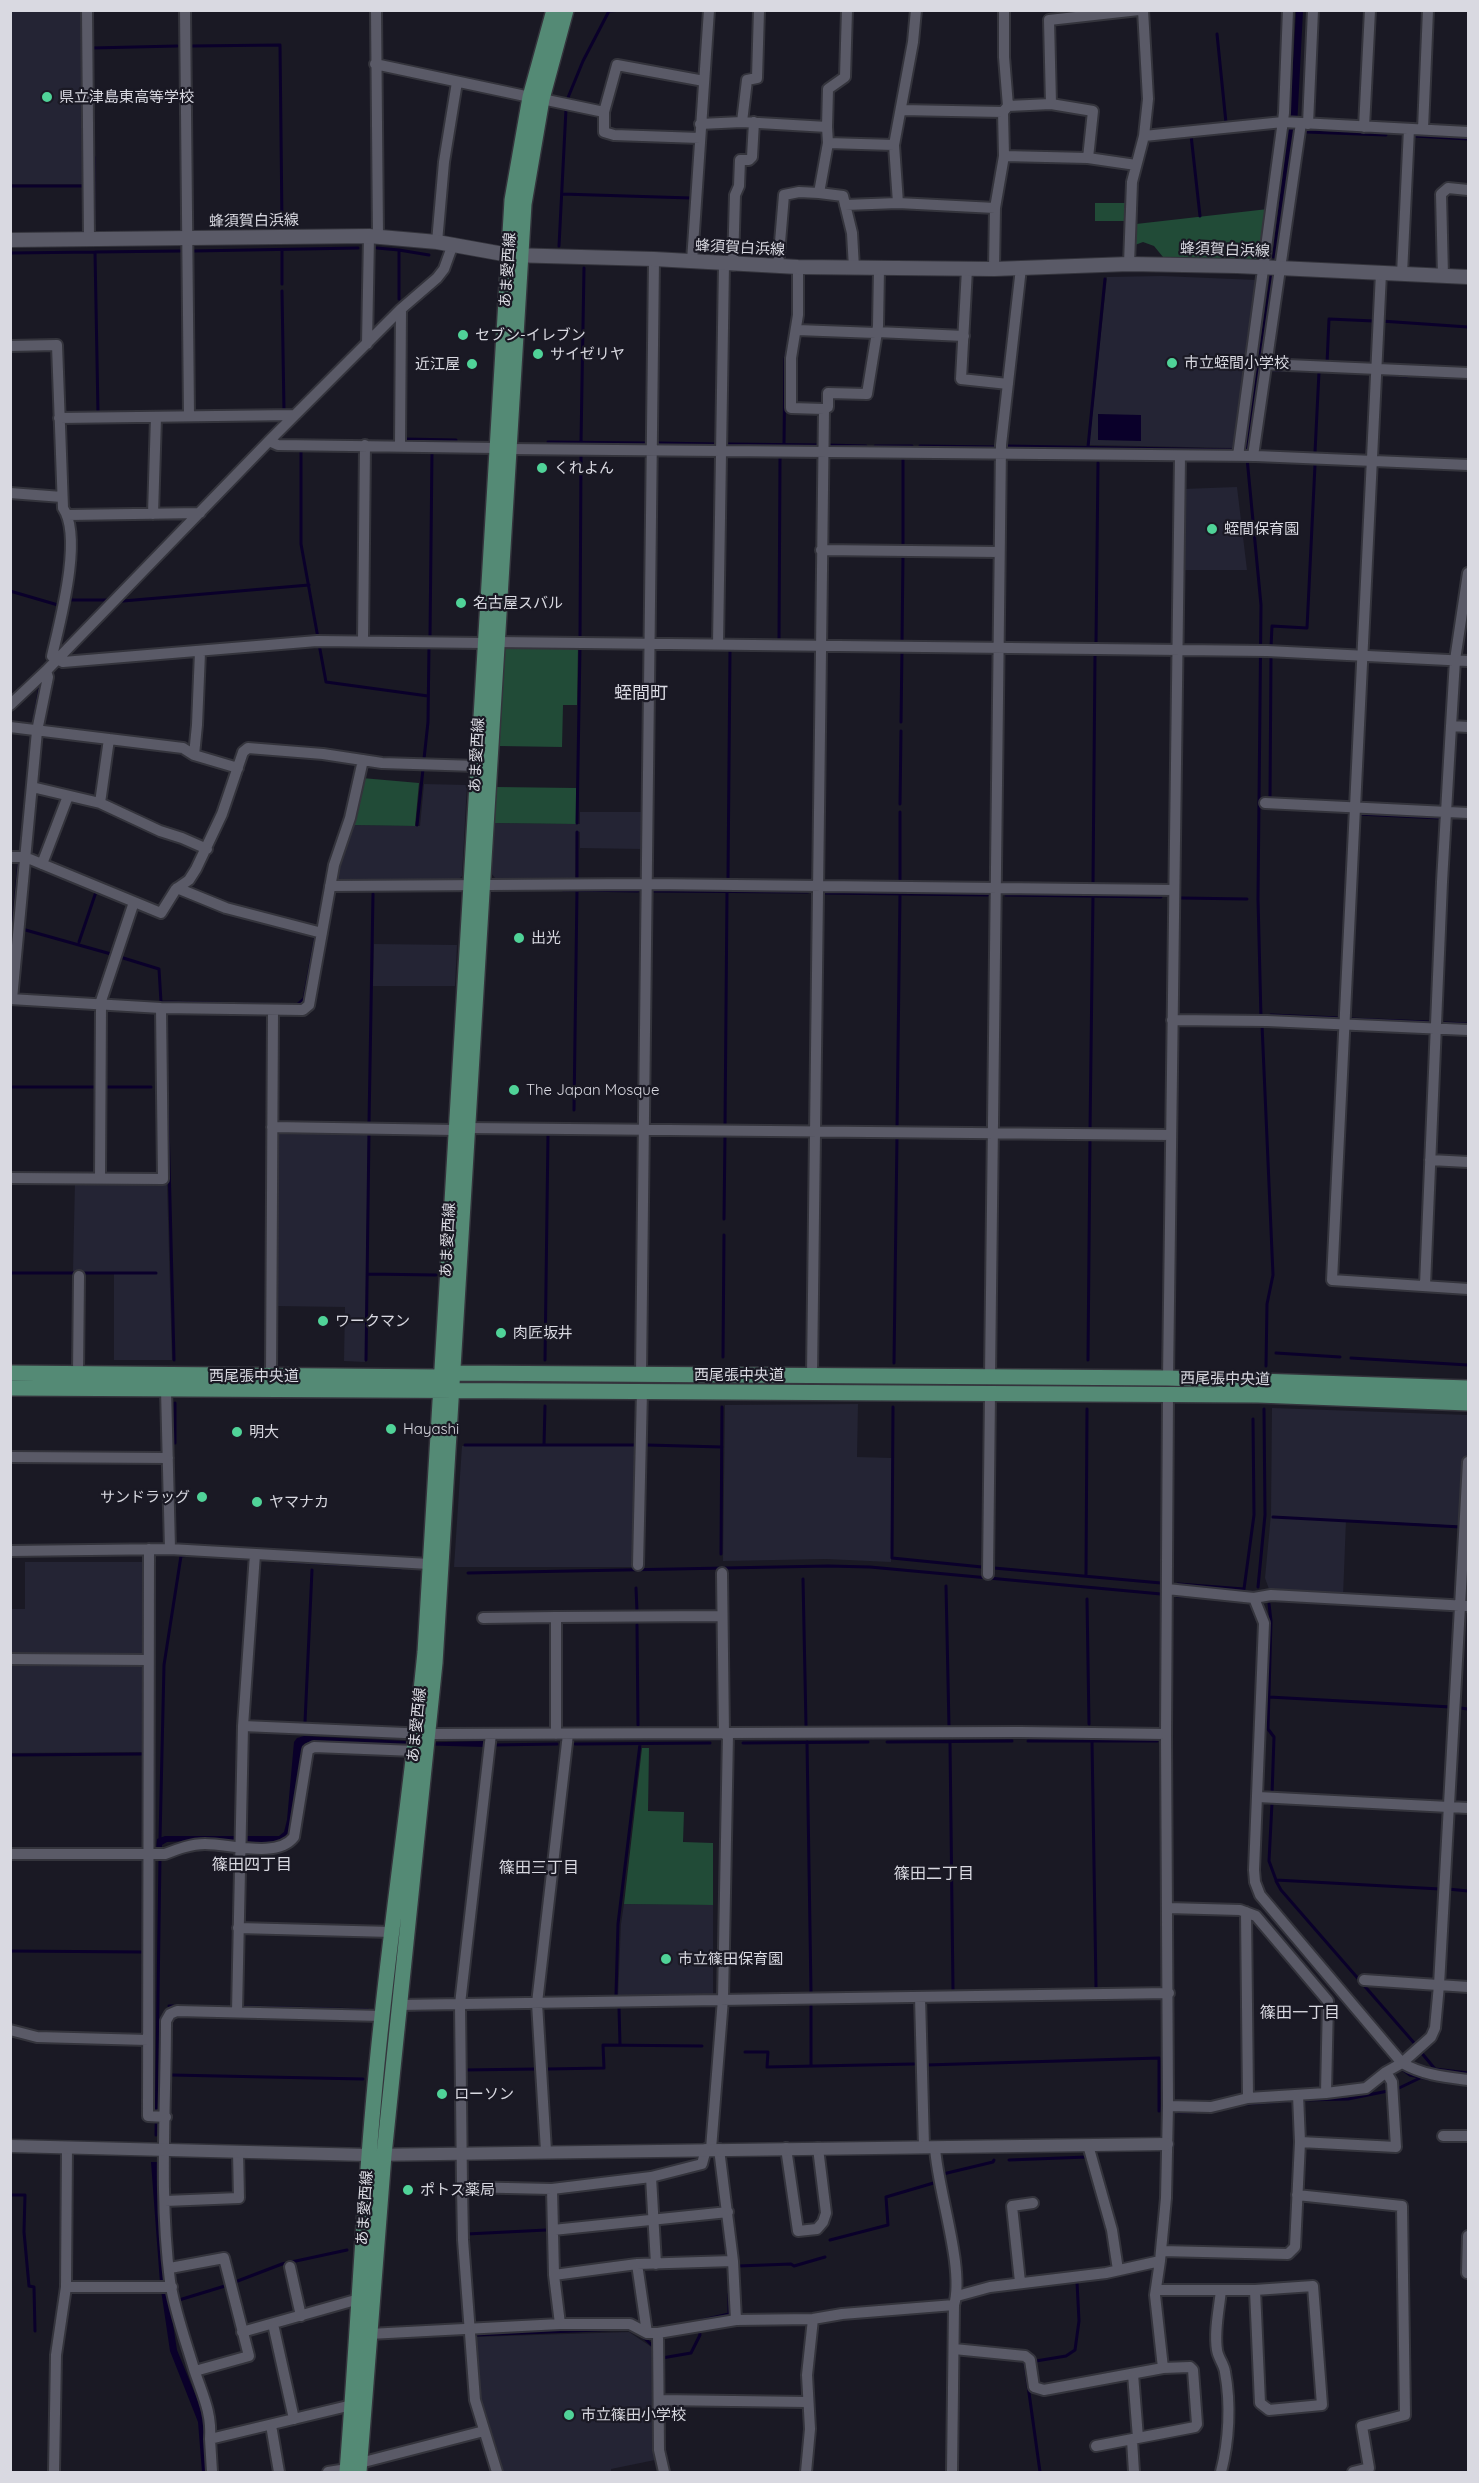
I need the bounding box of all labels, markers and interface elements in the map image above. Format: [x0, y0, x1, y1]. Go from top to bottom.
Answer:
place label: 県立津島東高等学校 [59, 88, 194, 106]
marker: 県立津島東高等学校 [40, 90, 54, 104]
street label: 蜂須賀白浜線 [209, 211, 299, 231]
street label: あま愛西線 [496, 232, 520, 308]
street label: 蜂須賀白浜線 [695, 237, 785, 259]
street label: 蜂須賀白浜線 [1180, 239, 1270, 261]
place label: セブン-イレブン [475, 326, 586, 344]
marker: セブン-イレブン [456, 328, 470, 342]
place label: サイゼリヤ [550, 345, 625, 363]
marker: サイゼリヤ [531, 347, 545, 361]
place label: 市立蛭間小学校 [1184, 354, 1289, 372]
place label: 近江屋 [415, 355, 460, 373]
marker: 市立蛭間小学校 [1165, 356, 1179, 370]
marker: 近江屋 [465, 357, 479, 371]
place label: くれよん [554, 459, 614, 477]
marker: くれよん [535, 461, 549, 475]
place label: 蛭間保育園 [1224, 520, 1299, 538]
marker: 蛭間保育園 [1205, 522, 1219, 536]
place label: 名古屋スバル [473, 594, 563, 612]
marker: 名古屋スバル [454, 596, 468, 610]
district label: 蛭間町 [614, 683, 668, 705]
street label: あま愛西線 [466, 717, 488, 793]
place label: 出光 [531, 929, 561, 947]
marker: 出光 [512, 931, 526, 945]
place label: The Japan Mosque [526, 1081, 659, 1099]
marker: The Japan Mosque [507, 1083, 521, 1097]
street label: あま愛西線 [437, 1202, 459, 1278]
place label: ワークマン [335, 1312, 410, 1330]
marker: ワークマン [316, 1314, 330, 1328]
place label: 肉匠坂井 [513, 1324, 573, 1342]
marker: 肉匠坂井 [494, 1326, 508, 1340]
street label: 西尾張中央道 [694, 1366, 784, 1384]
street label: 西尾張中央道 [209, 1367, 299, 1385]
street label: 西尾張中央道 [1180, 1369, 1270, 1389]
place label: Hayashi [403, 1420, 459, 1438]
marker: Hayashi [384, 1422, 398, 1436]
place label: 明大 [249, 1423, 279, 1441]
marker: 明大 [230, 1425, 244, 1439]
place label: サンドラッグ [100, 1488, 190, 1506]
marker: サンドラッグ [195, 1490, 209, 1504]
place label: ヤマナカ [269, 1493, 329, 1511]
marker: ヤマナカ [250, 1495, 264, 1509]
street label: あま愛西線 [404, 1687, 430, 1763]
district label: 篠田四丁目 [212, 1855, 292, 1875]
district label: 篠田三丁目 [499, 1858, 579, 1878]
district label: 篠田二丁目 [894, 1864, 974, 1884]
place label: 市立篠田保育園 [678, 1950, 783, 1968]
marker: 市立篠田保育園 [659, 1952, 673, 1966]
district label: 篠田一丁目 [1260, 2003, 1340, 2023]
place label: ローソン [454, 2085, 514, 2103]
marker: ローソン [435, 2087, 449, 2101]
street label: あま愛西線 [353, 2170, 377, 2246]
place label: ポトス薬局 [420, 2181, 495, 2199]
marker: ポトス薬局 [401, 2183, 415, 2197]
place label: 市立篠田小学校 [581, 2406, 686, 2424]
marker: 市立篠田小学校 [562, 2408, 576, 2422]

